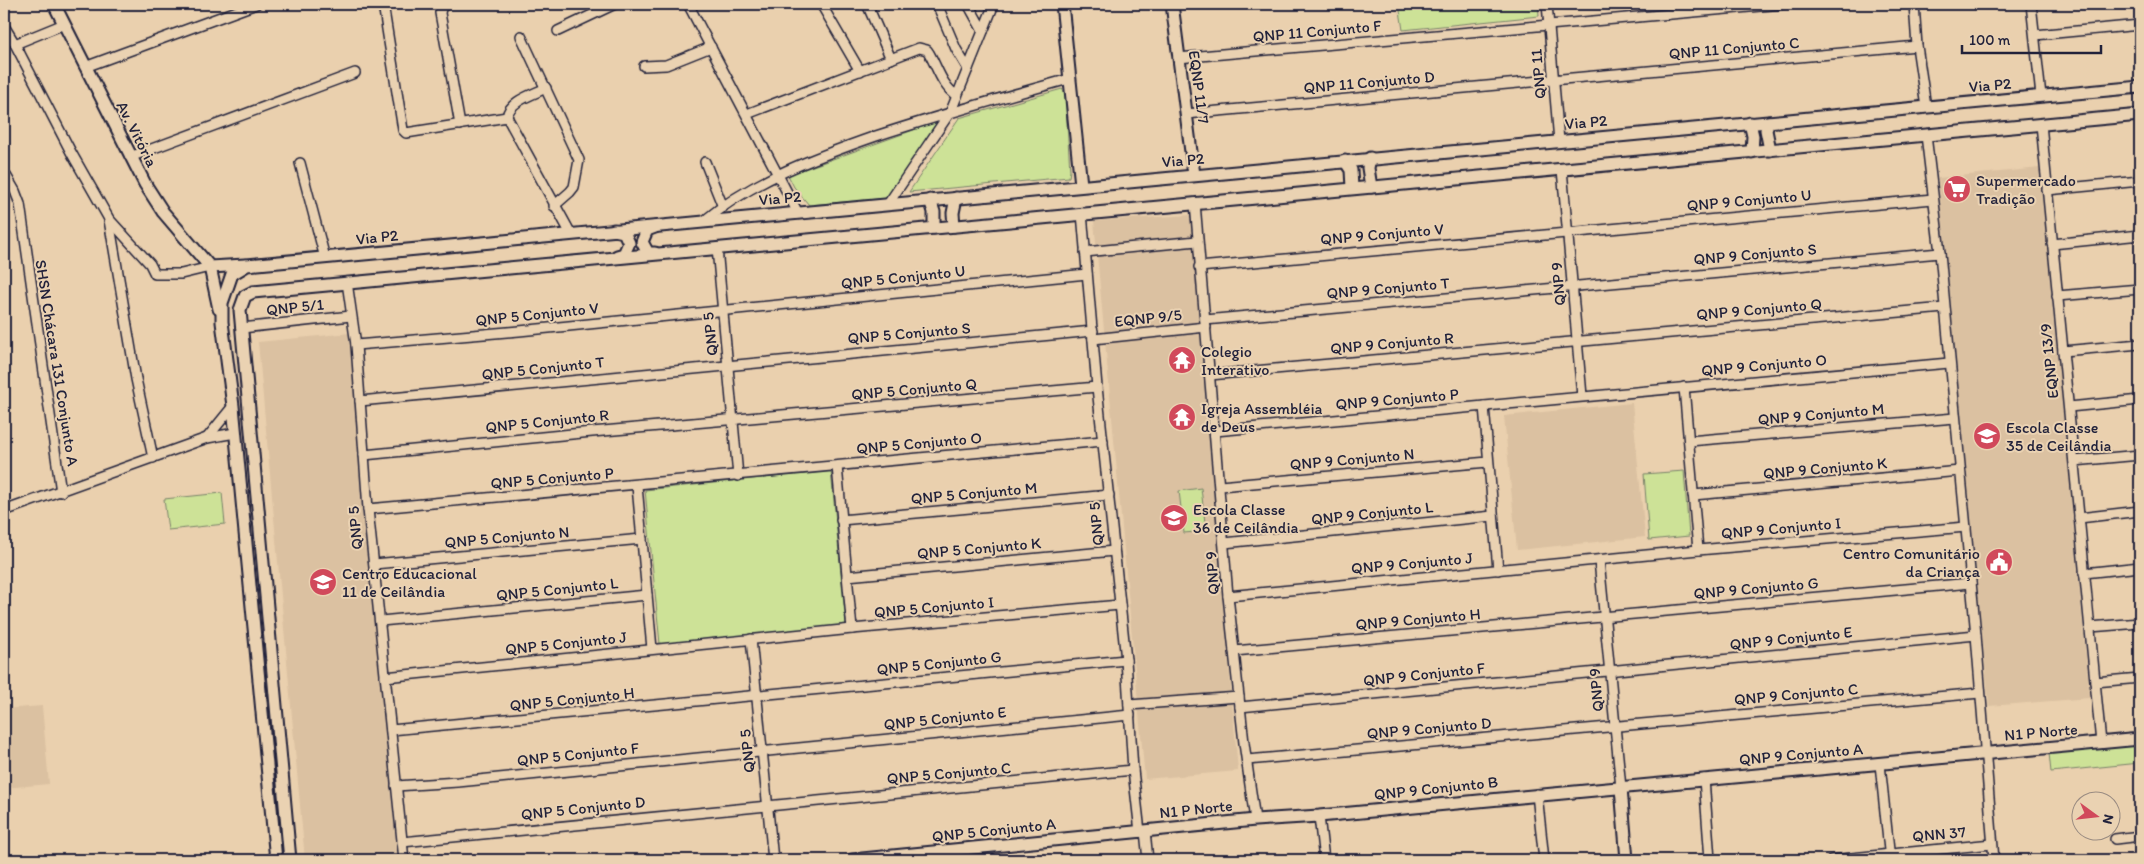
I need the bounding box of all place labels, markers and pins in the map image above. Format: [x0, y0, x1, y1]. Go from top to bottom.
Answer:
place label: Supermercado Tradição [1976, 171, 2076, 208]
supermarket icon: Supermercado Tradição [1942, 174, 1972, 204]
place label: Colegio Interativo [1201, 342, 1270, 379]
temple icon: Colegio Interativo [1167, 345, 1197, 375]
place label: Igreja Assembléia de Deus [1201, 399, 1323, 436]
temple icon: Igreja Assembléia de Deus [1167, 402, 1197, 432]
place label: Escola Classe 35 de Ceilândia [2006, 418, 2112, 455]
school or university icon: Escola Classe 35 de Ceilândia [1972, 421, 2002, 451]
place label: Escola Classe 36 de Ceilândia [1193, 500, 1299, 537]
school or university icon: Escola Classe 36 de Ceilândia [1159, 503, 1189, 533]
place label: Centro Comunitário da Criança [1843, 544, 1981, 581]
public building icon: Centro Comunitário da Criança [1984, 547, 2014, 577]
place label: Centro Educacional 11 de Ceilândia [342, 564, 477, 601]
school or university icon: Centro Educacional 11 de Ceilândia [308, 567, 338, 597]

